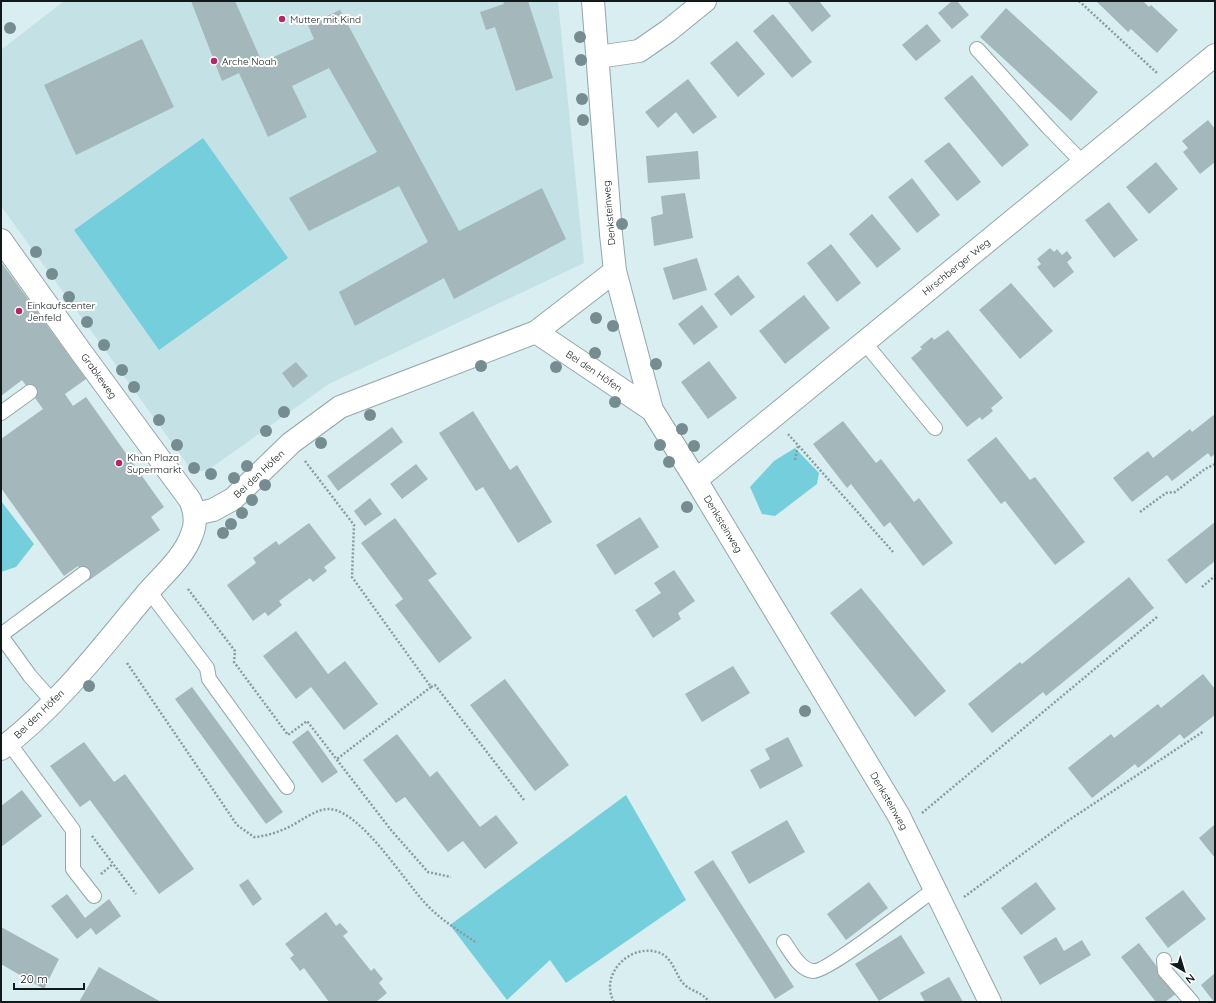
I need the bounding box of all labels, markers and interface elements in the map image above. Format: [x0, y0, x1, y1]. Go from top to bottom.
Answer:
place label: Mutter mit Kind [290, 13, 361, 26]
marker: Mutter mit Kind [277, 14, 287, 24]
place label: Arche Noah [222, 55, 276, 68]
marker: Arche Noah [209, 56, 219, 66]
street label: Denksteinweg [600, 180, 618, 246]
street label: Hirschberger Weg [919, 236, 993, 298]
place label: Einkaufscenter Jenfeld [27, 299, 95, 324]
marker: Einkaufscenter Jenfeld [14, 306, 24, 316]
street label: Bei den Höfen [563, 347, 625, 395]
street label: Grabkeweg [78, 351, 120, 401]
street label: Bei den Höfen [231, 447, 287, 501]
place label: Khan Plaza Supermarkt [127, 451, 182, 476]
marker: Khan Plaza Supermarkt [114, 458, 124, 468]
street label: Denksteinweg [701, 493, 745, 555]
street label: Bei den Höfen [11, 687, 67, 741]
street label: Denksteinweg [867, 770, 911, 832]
north arrow [1164, 951, 1204, 991]
scale bar [14, 965, 84, 991]
text: 20 m [20, 971, 48, 986]
text: N [1183, 971, 1198, 987]

